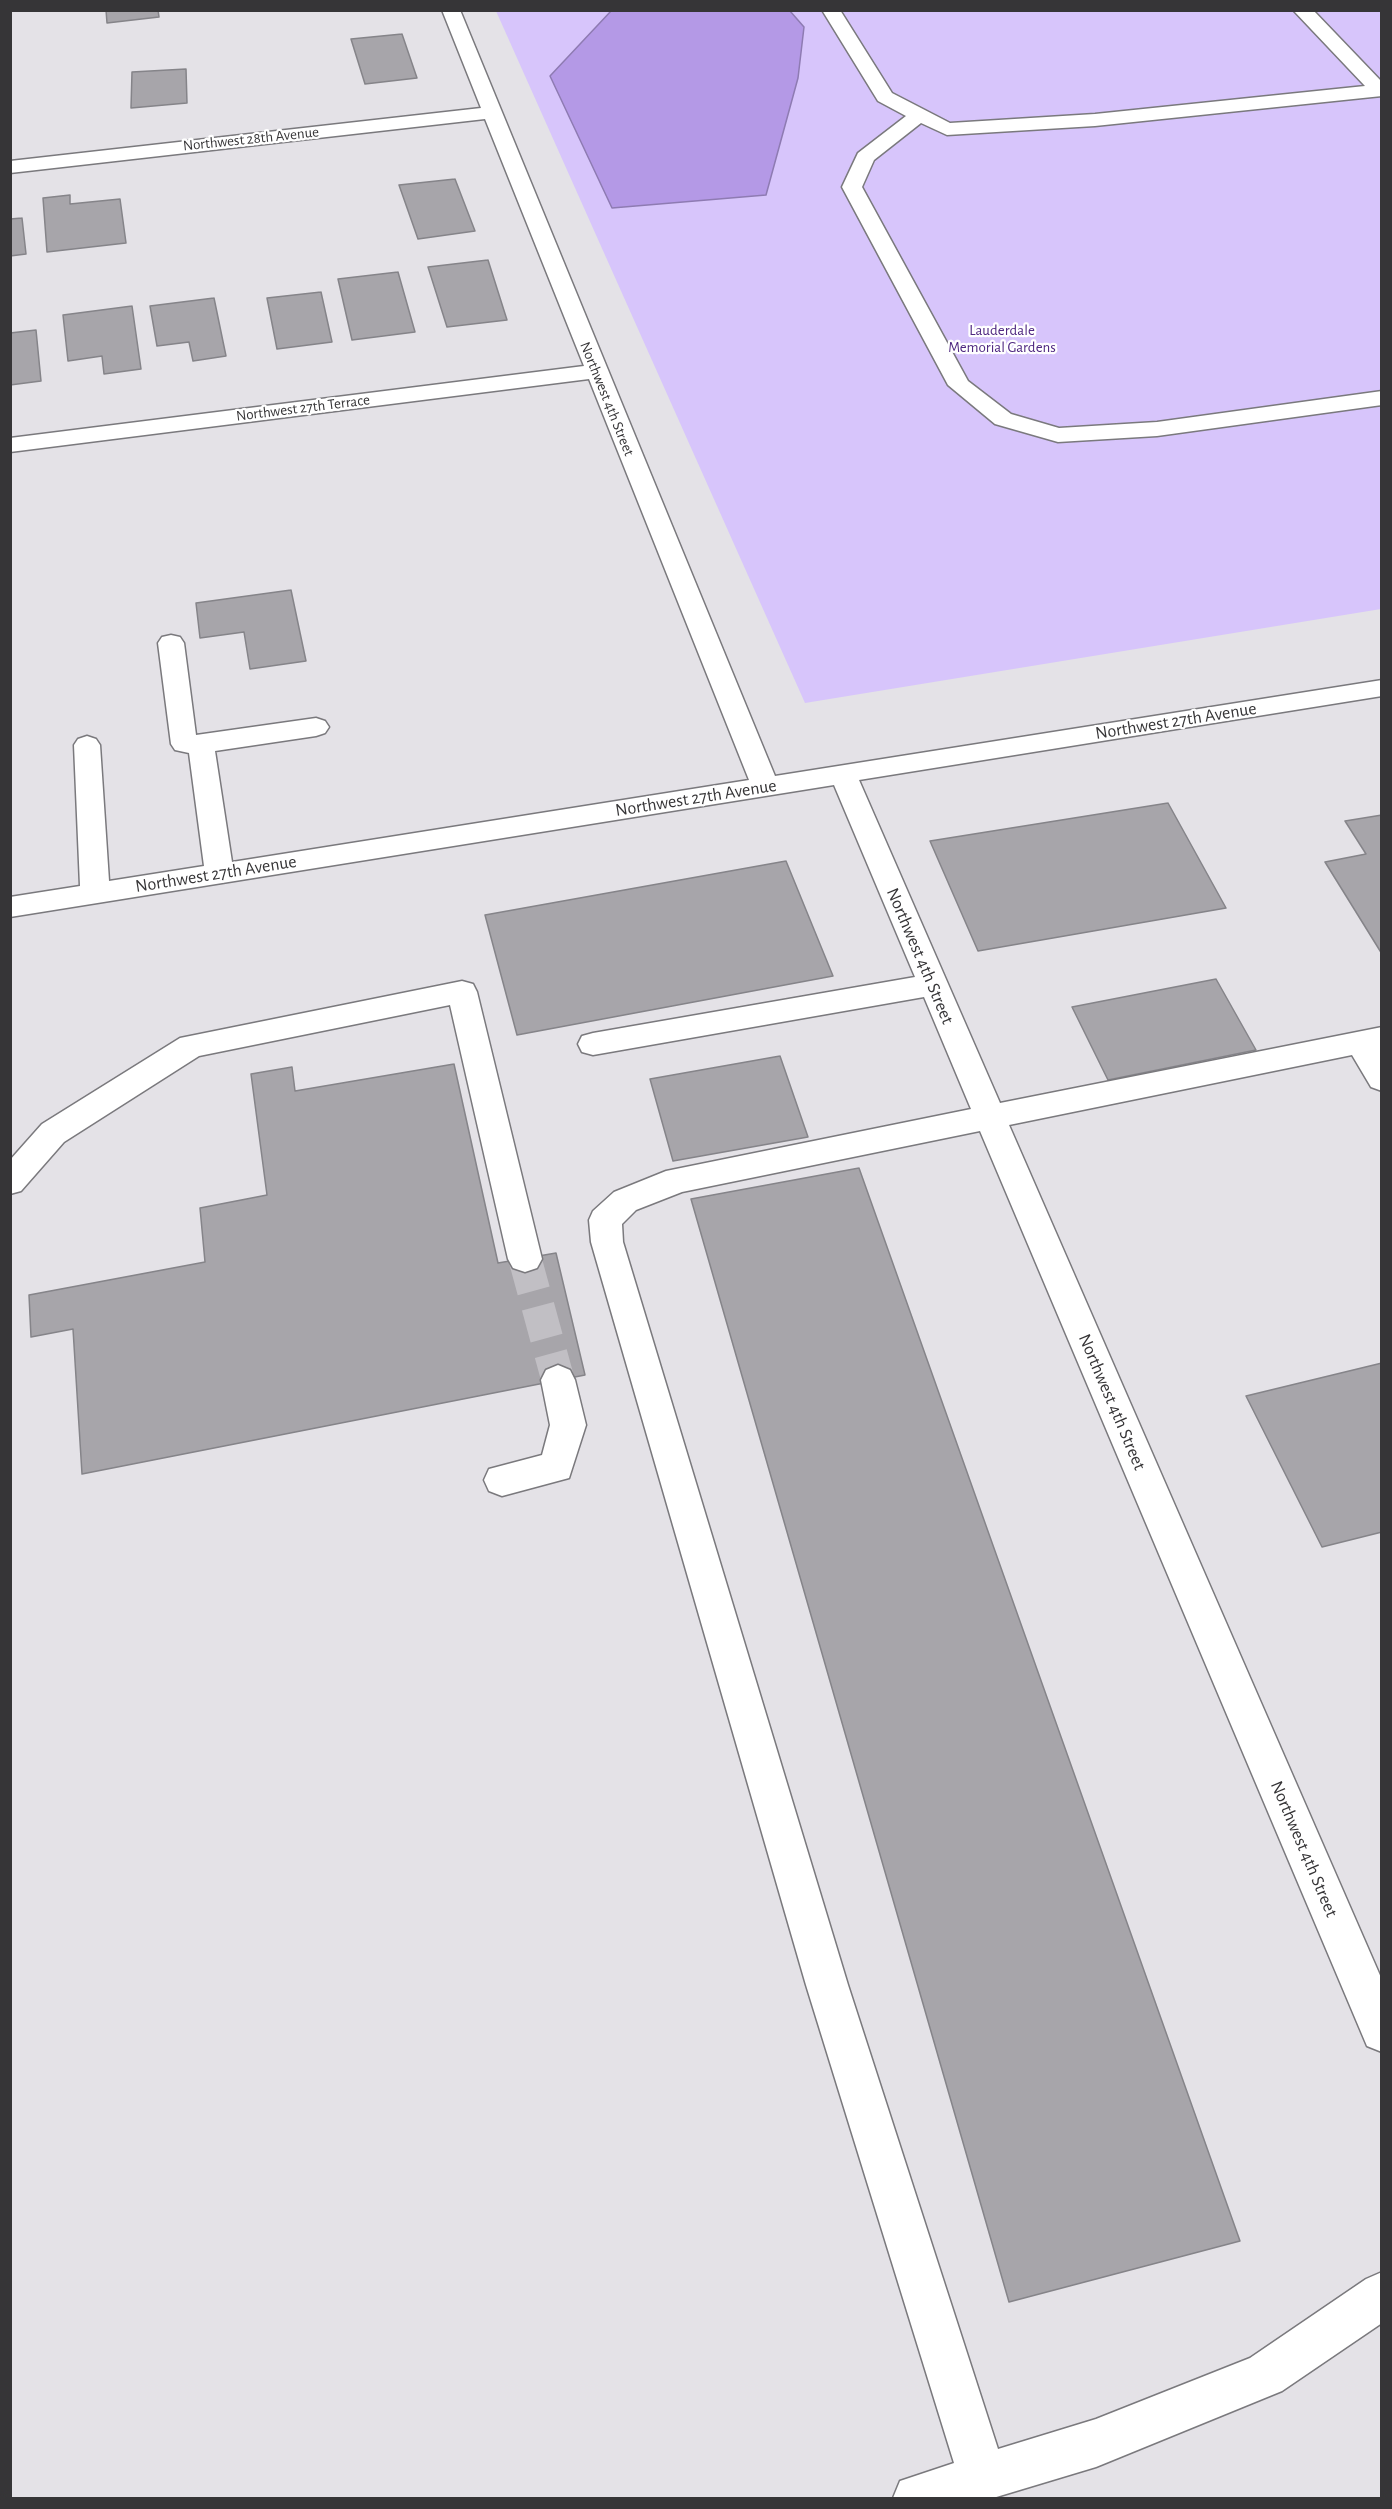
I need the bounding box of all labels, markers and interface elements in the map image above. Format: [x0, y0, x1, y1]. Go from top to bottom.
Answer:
street label: Northwest 28th Avenue [182, 123, 320, 155]
park label: Lauderdale Memorial Gardens [948, 321, 1056, 356]
street label: Northwest 4th Street [576, 339, 638, 459]
street label: Northwest 27th Terrace [235, 391, 371, 425]
street label: Northwest 27th Avenue [1094, 698, 1258, 744]
street label: Northwest 27th Avenue [614, 775, 778, 821]
street label: Northwest 27th Avenue [134, 851, 298, 897]
street label: Northwest 4th Street [882, 885, 958, 1027]
street label: Northwest 4th Street [1074, 1331, 1150, 1473]
street label: Northwest 4th Street [1266, 1778, 1342, 1920]

